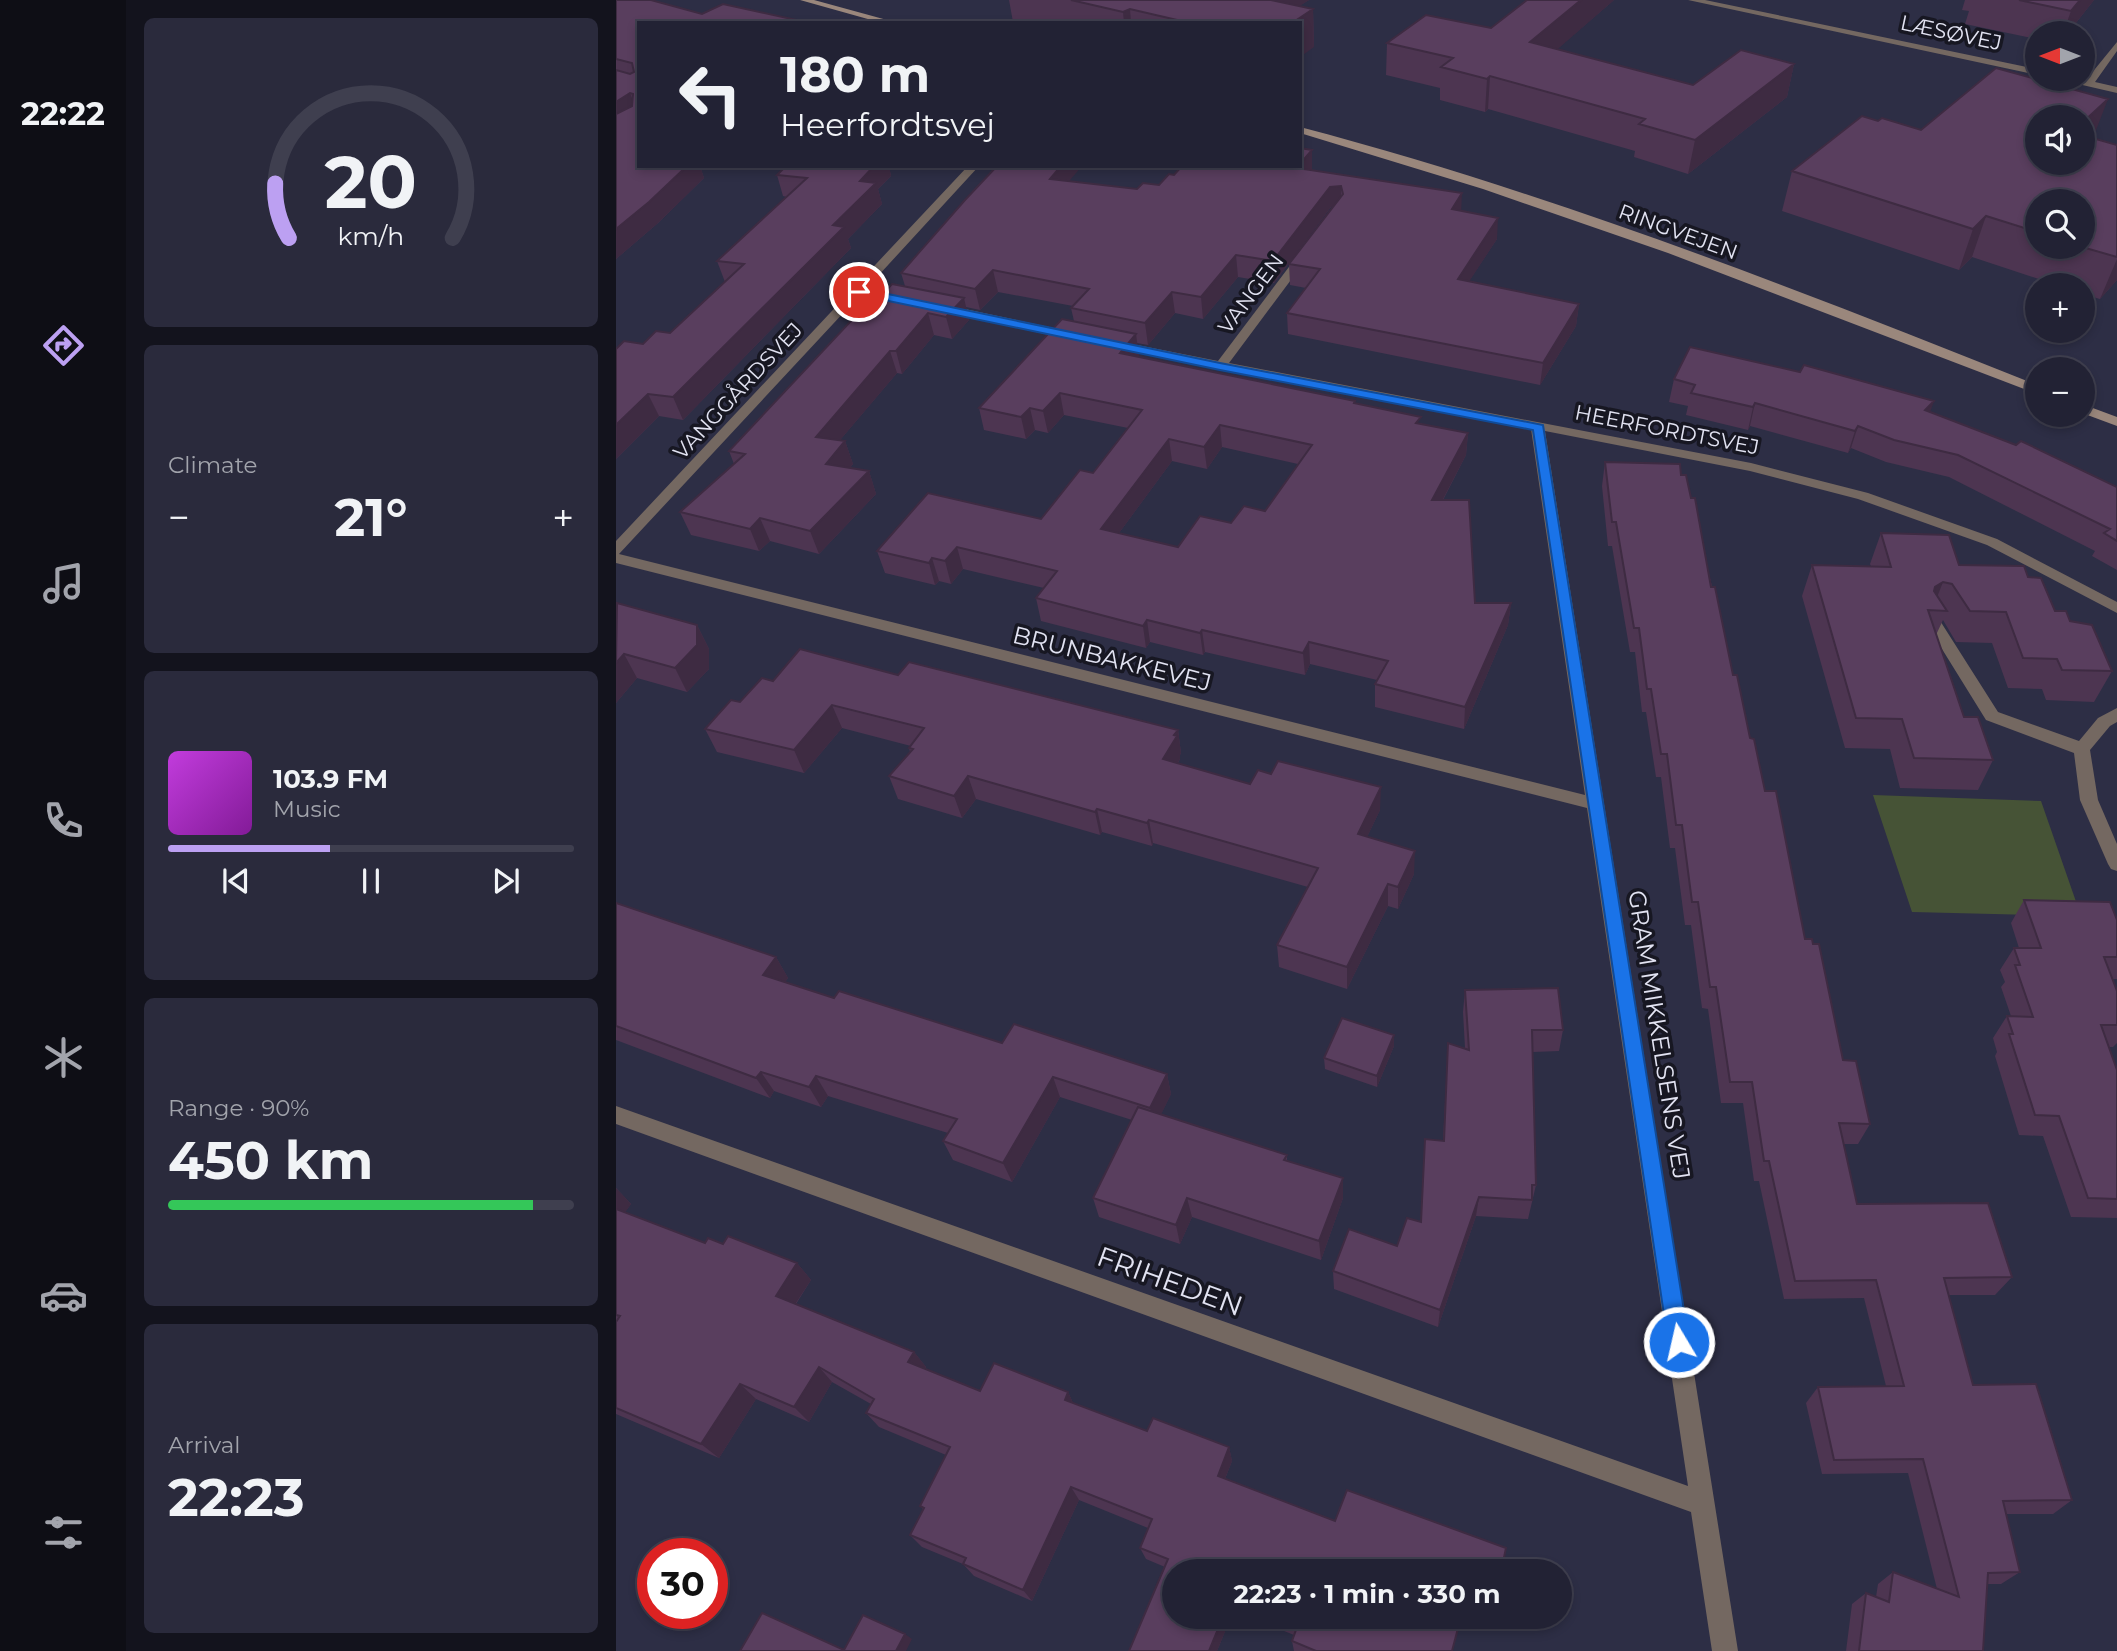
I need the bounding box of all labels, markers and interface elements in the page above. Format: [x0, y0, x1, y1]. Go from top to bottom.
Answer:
street label: LÆSØVEJ [1898, 10, 2004, 55]
north arrow [2025, 21, 2095, 91]
map controls [2025, 21, 2095, 427]
text: 180 m [780, 45, 930, 104]
icon: left [665, 49, 756, 140]
text: 22:22 [21, 94, 105, 133]
text: Heerfordtsvej [780, 105, 995, 144]
button: sound [2025, 105, 2095, 175]
text: 20 [325, 139, 417, 227]
button: search [2025, 189, 2095, 259]
street label: RINGVEJEN [1615, 198, 1741, 265]
text: km/h [338, 221, 404, 251]
street label: VANGEN [1213, 249, 1289, 339]
pin [829, 262, 889, 322]
icon: arrive [840, 273, 878, 311]
button: + [2025, 273, 2095, 343]
street label: VANGGÅRDSVEJ [668, 317, 807, 464]
icon: directions [39, 321, 88, 370]
button: − [2025, 357, 2095, 427]
street label: HEERFORDTSVEJ [1573, 399, 1761, 460]
text: Climate [168, 451, 257, 479]
text: 21° [335, 486, 407, 549]
text: − [168, 494, 190, 541]
text: + [552, 494, 574, 541]
icon: music [39, 559, 88, 608]
street label: BRUNBAKKEVEJ [1010, 620, 1214, 697]
text: 103.9 FM [273, 763, 388, 795]
text: Music [273, 795, 341, 823]
icon: phone [39, 796, 88, 845]
icon: previous [217, 862, 255, 900]
icon: pause [352, 862, 390, 900]
icon: next [487, 862, 525, 900]
street label: GRAM MIKKELSENS VEJ [1622, 888, 1697, 1182]
icon: climate [39, 1033, 88, 1082]
text: Range · 90% [168, 1094, 309, 1122]
text: 450 km [168, 1129, 373, 1192]
street label: FRIHEDEN [1093, 1239, 1247, 1323]
icon: car [39, 1271, 88, 1320]
position arrow [1642, 1305, 1716, 1379]
text: Arrival [168, 1431, 241, 1459]
text: 22:23 [168, 1466, 304, 1529]
icon: filters [39, 1508, 88, 1557]
speed limit sign: 30 [637, 1538, 728, 1629]
text: 22:23 · 1 min · 330 m [1234, 1578, 1500, 1610]

